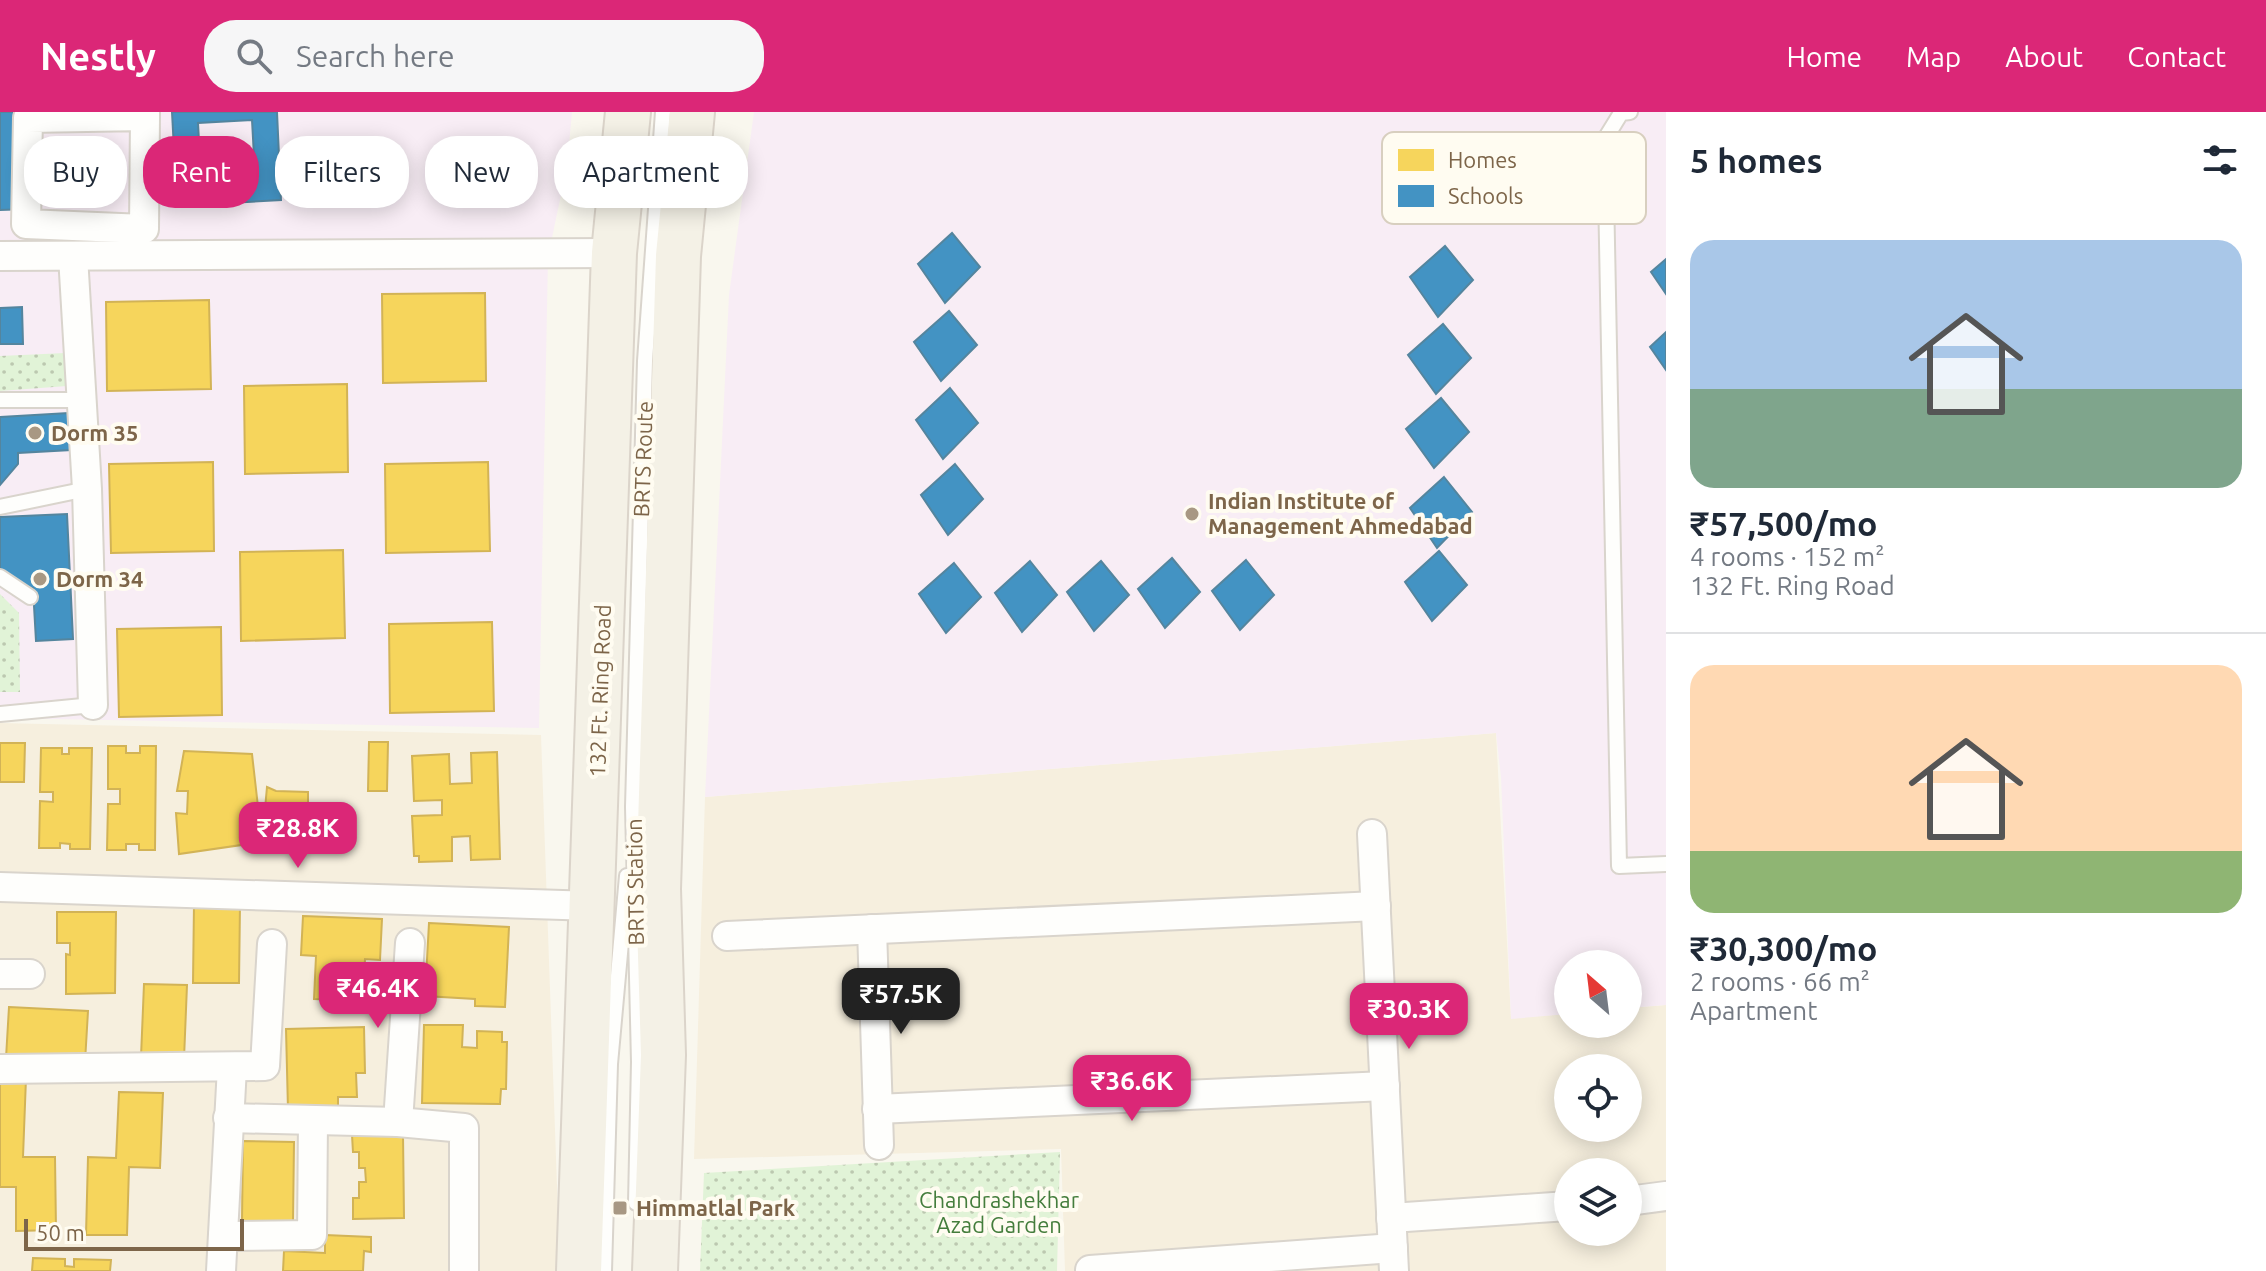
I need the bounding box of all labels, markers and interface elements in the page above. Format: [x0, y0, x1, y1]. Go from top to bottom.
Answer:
search box [204, 20, 764, 92]
icon: search [232, 34, 276, 78]
text: Nestly [40, 35, 156, 77]
text: Search here [296, 39, 455, 73]
text: Home [1787, 41, 1862, 72]
text: Map [1906, 41, 1961, 72]
text: About [2005, 41, 2083, 72]
text: Contact [2127, 41, 2226, 72]
legend [1382, 132, 1646, 224]
chip: Buy [24, 136, 127, 208]
chip: Rent [143, 136, 259, 208]
chip: Filters [275, 136, 409, 208]
chip: New [425, 136, 538, 208]
chip: Apartment [554, 136, 748, 208]
icon: filters [2198, 138, 2242, 182]
text: 5 homes [1690, 141, 1823, 179]
text: Homes [1448, 147, 1517, 172]
text: Schools [1448, 183, 1523, 208]
icon: home [1894, 292, 2038, 436]
street label: BRTS Route [628, 400, 657, 518]
place label: Dorm 35 [51, 420, 138, 445]
marker: Dorm 35 [26, 424, 44, 442]
place label: Indian Institute of Management Ahmedabad [1208, 488, 1473, 538]
text: ₹57,500/mo [1690, 504, 1877, 542]
marker: Indian Institute of Management Ahmedabad [1183, 505, 1201, 523]
text: 4 rooms · 152 m² [1690, 542, 1885, 571]
place label: Dorm 34 [56, 566, 143, 591]
marker: Dorm 34 [31, 570, 49, 588]
text: 132 Ft. Ring Road [1690, 571, 1895, 600]
street label: 132 Ft. Ring Road [584, 604, 615, 778]
icon: home [1894, 717, 2038, 861]
pin: ₹28.8K [233, 802, 363, 870]
text: ₹28.8K [257, 813, 339, 842]
street label: BRTS Station [621, 818, 648, 946]
text: ₹30,300/mo [1690, 929, 1877, 967]
north arrow [1554, 950, 1642, 1038]
map controls [1554, 950, 1642, 1246]
pin: ₹46.4K [313, 962, 443, 1030]
text: 2 rooms · 66 m² [1690, 967, 1870, 996]
pin: ₹57.5K [836, 968, 966, 1036]
text: ₹46.4K [337, 973, 419, 1002]
text: ₹57.5K [860, 979, 942, 1008]
pin: ₹30.3K [1344, 983, 1474, 1051]
text: ₹30.3K [1368, 994, 1450, 1023]
text: Apartment [1690, 996, 1817, 1025]
button: locate [1554, 1054, 1642, 1142]
pin: ₹36.6K [1067, 1055, 1197, 1123]
text: ₹36.6K [1091, 1066, 1173, 1095]
button: layers [1554, 1158, 1642, 1246]
park label: Chandrashekhar Azad Garden [919, 1187, 1080, 1237]
place label: Himmatlal Park [636, 1195, 796, 1220]
marker: Himmatlal Park [611, 1199, 629, 1217]
scale bar [24, 1215, 244, 1251]
text: 50 m [36, 1220, 85, 1245]

